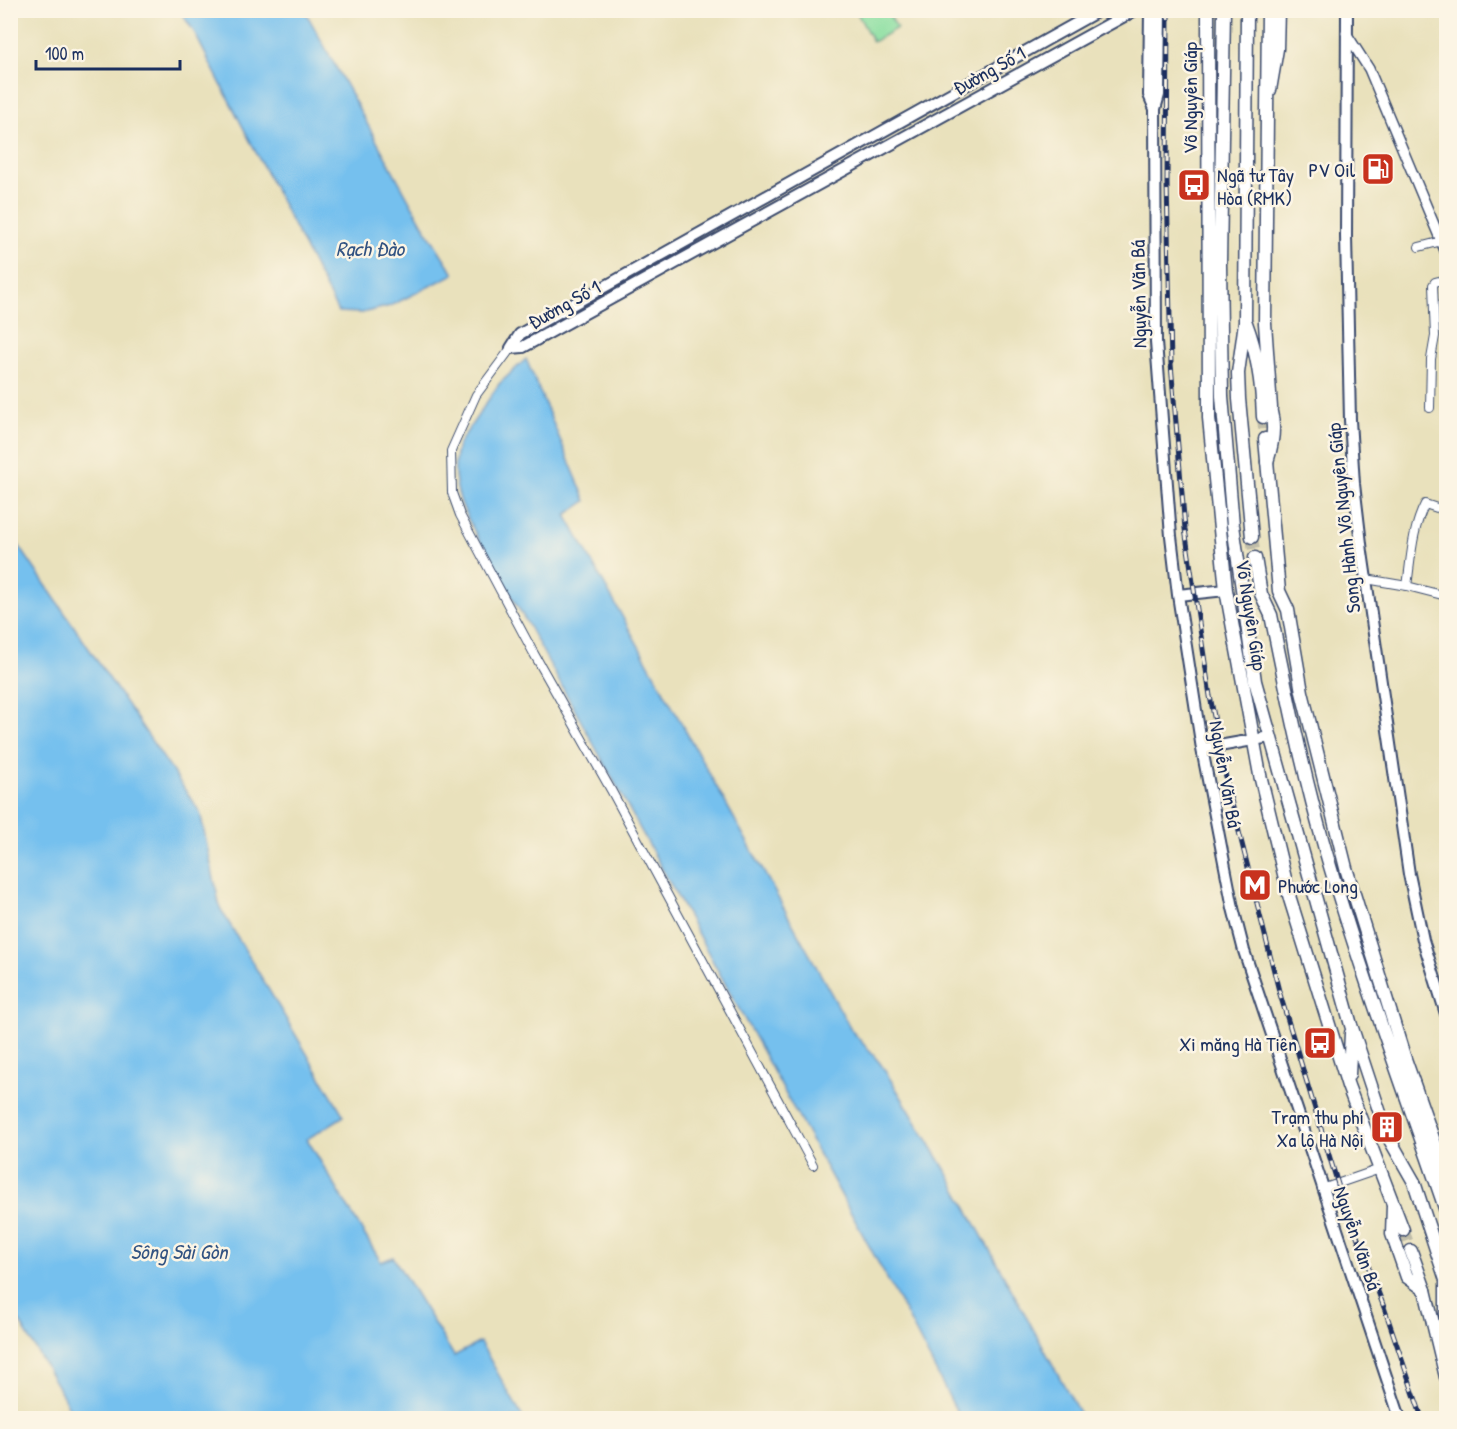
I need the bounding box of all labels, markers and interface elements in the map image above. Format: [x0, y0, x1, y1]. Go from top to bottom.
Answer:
scale bar [36, 33, 180, 71]
street label: Đường Số 1 [948, 39, 1030, 101]
text: 100 m [45, 41, 84, 66]
street label: Võ Nguyên Giáp [1176, 42, 1203, 154]
fuel station icon: PV Oil [1360, 151, 1396, 187]
place label: PV Oil [1309, 156, 1356, 183]
place label: Ngã tư Tây Hòa (RMK) [1217, 161, 1294, 211]
bus stop icon: Ngã tư Tây Hòa (RMK) [1176, 167, 1212, 203]
water label: Rạch Đào [336, 234, 405, 263]
street label: Nguyễn Văn Bá [1124, 239, 1152, 348]
street label: Đường Số 1 [523, 273, 605, 335]
street label: Song Hành Võ Nguyên Giáp [1320, 421, 1366, 614]
street label: Võ Nguyên Giáp [1230, 558, 1274, 673]
street label: Nguyễn Văn Bá [1203, 718, 1249, 830]
metro station icon: Phước Long [1237, 867, 1273, 903]
place label: Phước Long [1278, 872, 1358, 899]
bus stop icon: Xi măng Hà Tiên [1302, 1025, 1338, 1061]
place label: Xi măng Hà Tiên [1179, 1030, 1297, 1057]
place label: Trạm thu phí Xa lộ Hà Nội [1272, 1103, 1364, 1153]
building icon: Trạm thu phí Xa lộ Hà Nội [1369, 1109, 1405, 1145]
street label: Nguyễn Văn Bá [1328, 1182, 1388, 1294]
water label: Sông Sài Gòn [130, 1237, 229, 1266]

